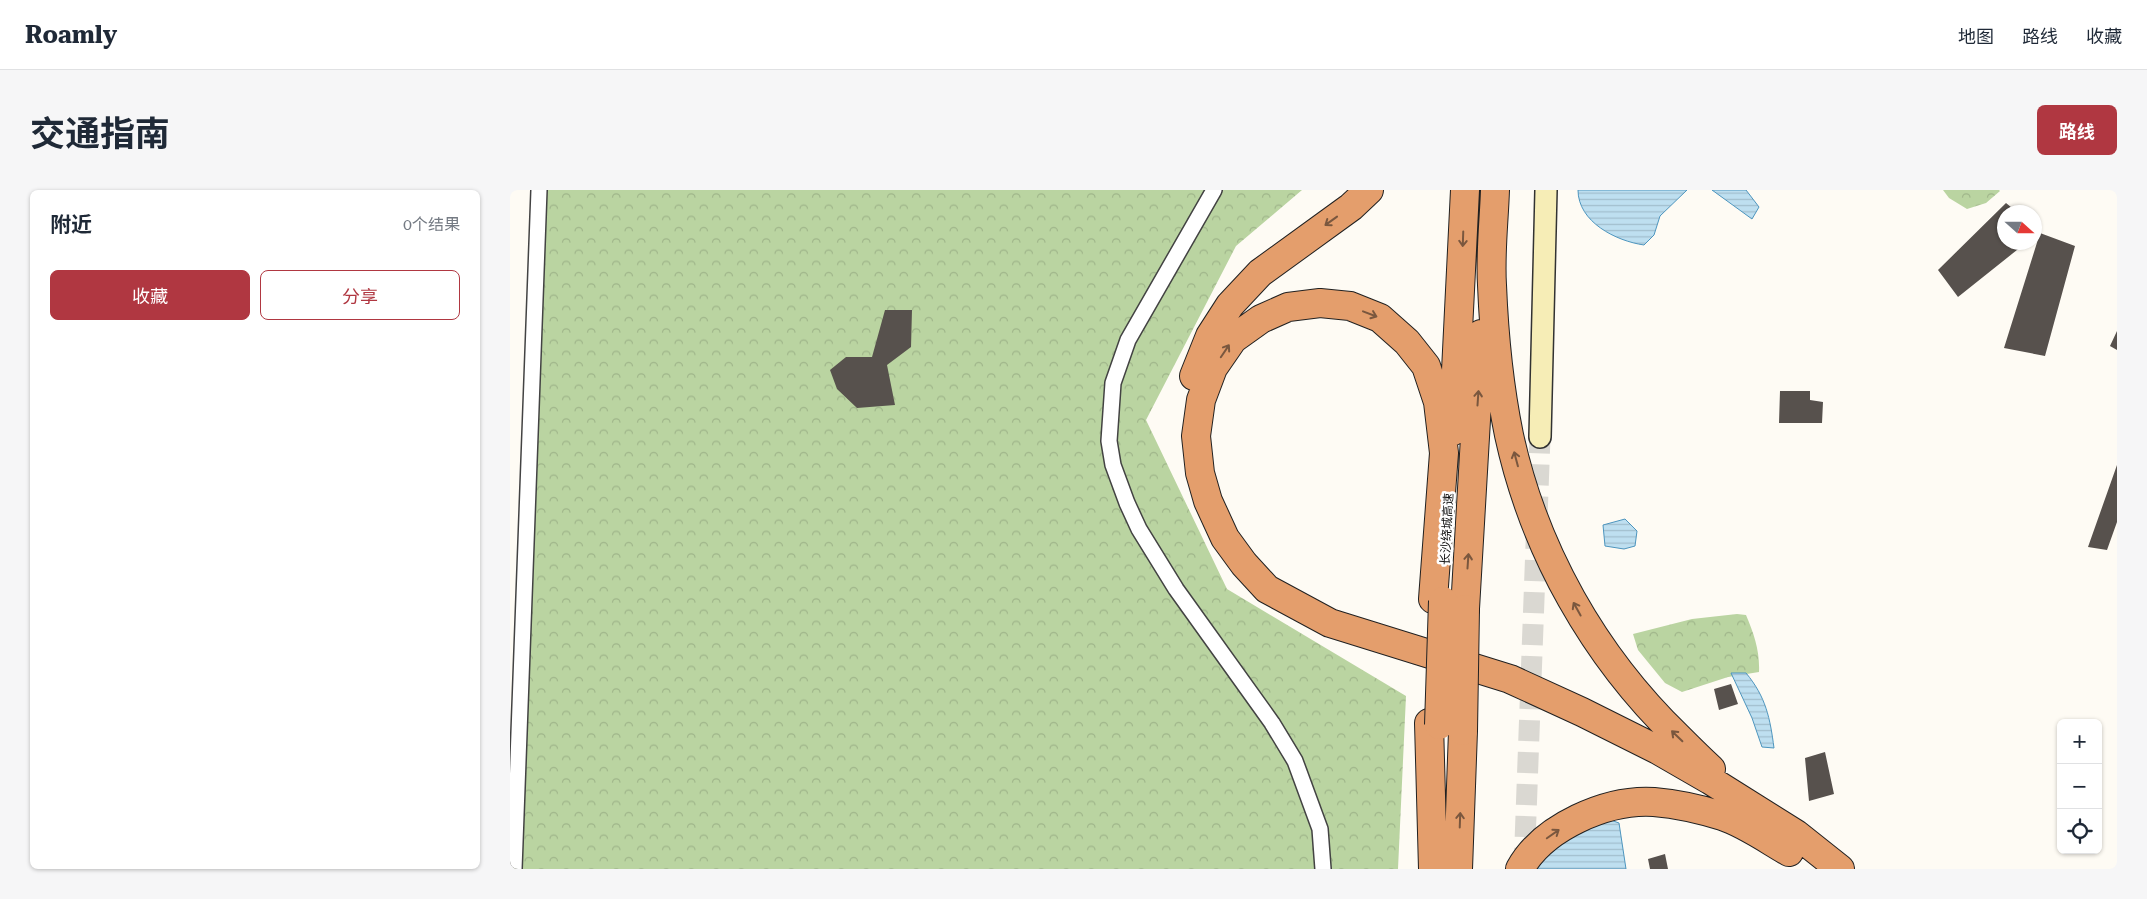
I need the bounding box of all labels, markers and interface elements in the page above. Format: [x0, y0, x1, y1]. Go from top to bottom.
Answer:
text: Roamly [25, 21, 117, 49]
text: 地图 [1958, 26, 1994, 47]
text: 路线 [2022, 26, 2058, 47]
text: 收藏 [2086, 26, 2122, 47]
button: 路线 [2037, 105, 2117, 155]
text: 交通指南 [30, 114, 170, 155]
north arrow [1997, 205, 2042, 250]
text: 附近 [50, 213, 92, 237]
text: 0个结果 [403, 215, 460, 234]
one-way arrow [1324, 216, 1338, 226]
one-way arrow [1459, 230, 1468, 246]
button: 收藏 [50, 270, 250, 320]
button: 分享 [260, 270, 460, 320]
one-way arrow [1362, 310, 1377, 319]
one-way arrow [1220, 344, 1230, 358]
one-way arrow [1473, 391, 1482, 407]
one-way arrow [1510, 451, 1520, 467]
street label: 长沙绕城高速 [1438, 493, 1456, 565]
one-way arrow [1464, 553, 1473, 569]
one-way arrow [1571, 602, 1581, 617]
map controls [2057, 719, 2102, 854]
button: + [2057, 719, 2102, 764]
one-way arrow [1671, 730, 1683, 742]
button: − [2057, 764, 2102, 809]
button: locate [2057, 809, 2102, 854]
one-way arrow [1455, 813, 1464, 829]
one-way arrow [1546, 829, 1560, 839]

